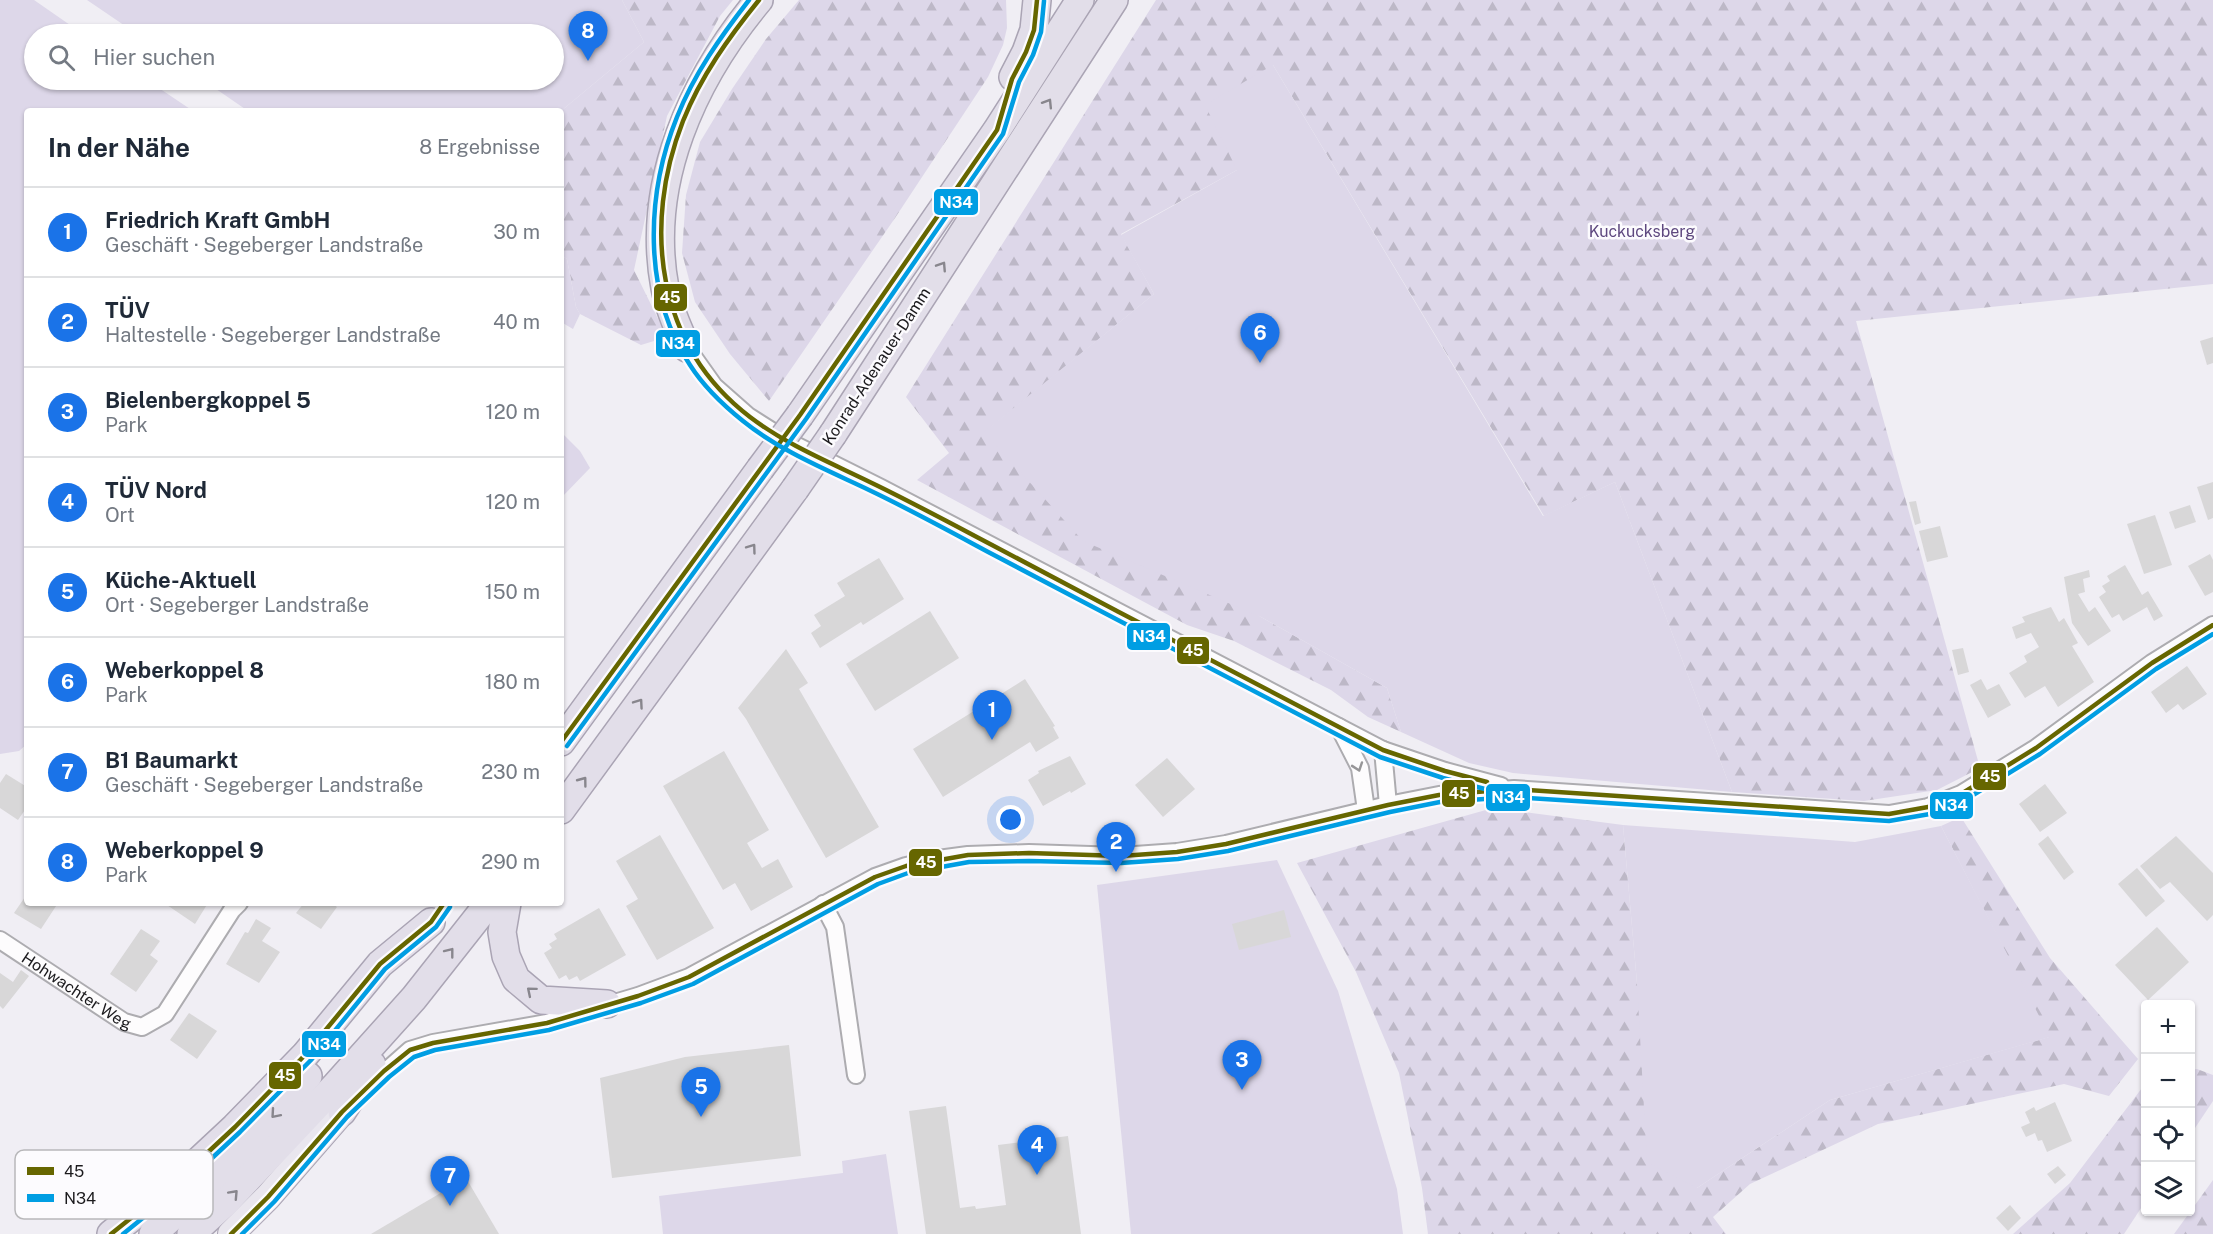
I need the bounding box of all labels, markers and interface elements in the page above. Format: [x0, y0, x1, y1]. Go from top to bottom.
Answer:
pin: 8 [568, 11, 608, 61]
search box [24, 24, 564, 90]
icon: search [45, 41, 78, 74]
text: Hier suchen [93, 44, 215, 70]
one-way arrow [1041, 98, 1052, 109]
text: In der Nähe [48, 132, 190, 163]
text: 8 Ergebnisse [419, 135, 540, 159]
line badge: N34 [933, 188, 979, 216]
text: N34 [939, 193, 973, 212]
text: Friedrich Kraft GmbH [105, 207, 330, 233]
text: 1 [63, 220, 72, 244]
text: 30 m [493, 220, 540, 244]
park label: Kuckucksberg [1589, 222, 1695, 241]
text: Geschäft · Segeberger Landstraße [105, 233, 423, 257]
one-way arrow [935, 262, 946, 273]
line badge: 45 [653, 283, 688, 312]
street label: Konrad-Adenauer-Damm [818, 284, 935, 449]
text: 45 [659, 288, 681, 307]
text: TÜV [105, 297, 150, 323]
text: 2 [61, 310, 74, 334]
text: 40 m [493, 310, 540, 334]
pin: 6 [1240, 314, 1280, 363]
text: Haltestelle · Segeberger Landstraße [105, 323, 441, 347]
line badge: N34 [655, 329, 701, 358]
text: N34 [661, 334, 695, 353]
text: Bielenbergkoppel 5 [105, 387, 311, 413]
text: 3 [61, 400, 74, 424]
text: 120 m [486, 400, 540, 424]
text: Park [105, 413, 148, 437]
text: TÜV Nord [105, 477, 207, 503]
text: 4 [61, 490, 74, 514]
text: 120 m [486, 490, 540, 514]
text: Ort [105, 503, 135, 527]
one-way arrow [745, 543, 756, 554]
text: Küche-Aktuell [105, 567, 257, 593]
text: 5 [61, 580, 74, 604]
text: 150 m [485, 580, 540, 604]
text: Ort · Segeberger Landstraße [105, 593, 369, 617]
line badge: N34 [1126, 622, 1171, 651]
text: N34 [1132, 627, 1166, 646]
line badge: 45 [1176, 636, 1210, 665]
text: 45 [1182, 641, 1204, 660]
text: Weberkoppel 8 [105, 657, 264, 683]
text: 6 [61, 670, 74, 694]
text: 180 m [485, 670, 540, 694]
text: Park [105, 683, 148, 707]
pin: 1 [972, 690, 1012, 740]
one-way arrow [632, 699, 643, 710]
text: B1 Baumarkt [105, 747, 238, 773]
text: 7 [61, 760, 74, 784]
text: 230 m [481, 760, 540, 784]
one-way arrow [1350, 761, 1363, 772]
line badge: 45 [1972, 762, 2007, 791]
text: 45 [1979, 767, 2001, 786]
text: Geschäft · Segeberger Landstraße [105, 773, 423, 797]
one-way arrow [576, 776, 587, 787]
line badge: 45 [1441, 779, 1476, 808]
line badge: N34 [1485, 783, 1531, 812]
text: 45 [1448, 784, 1470, 803]
text: N34 [1491, 788, 1525, 807]
line badge: N34 [1929, 791, 1974, 820]
text: N34 [1934, 796, 1968, 815]
your location [996, 805, 1025, 834]
pin: 2 [1096, 822, 1136, 872]
text: Weberkoppel 9 [105, 837, 264, 863]
line badge: 45 [908, 848, 943, 877]
text: 8 [61, 850, 74, 874]
text: 290 m [481, 850, 540, 874]
text: 45 [915, 853, 937, 872]
text: Park [105, 863, 148, 887]
street label: Hohwachter Weg [18, 948, 133, 1034]
one-way arrow [443, 948, 454, 959]
one-way arrow [527, 988, 538, 999]
map controls [2141, 1000, 2195, 1216]
button: + [2141, 1000, 2195, 1054]
line badge: N34 [301, 1030, 347, 1058]
text: N34 [307, 1035, 341, 1054]
pin: 3 [1222, 1040, 1262, 1090]
button: − [2141, 1054, 2195, 1108]
line badge: 45 [268, 1061, 302, 1090]
text: 45 [274, 1066, 296, 1085]
pin: 5 [682, 1068, 720, 1117]
one-way arrow [272, 1107, 283, 1118]
button: locate [2141, 1108, 2195, 1162]
pin: 4 [1018, 1126, 1056, 1175]
legend [15, 1150, 213, 1219]
pin: 7 [430, 1156, 470, 1206]
text: 45 [64, 1162, 84, 1181]
button: layers [2141, 1162, 2195, 1216]
text: N34 [64, 1189, 96, 1208]
one-way arrow [226, 1190, 237, 1201]

